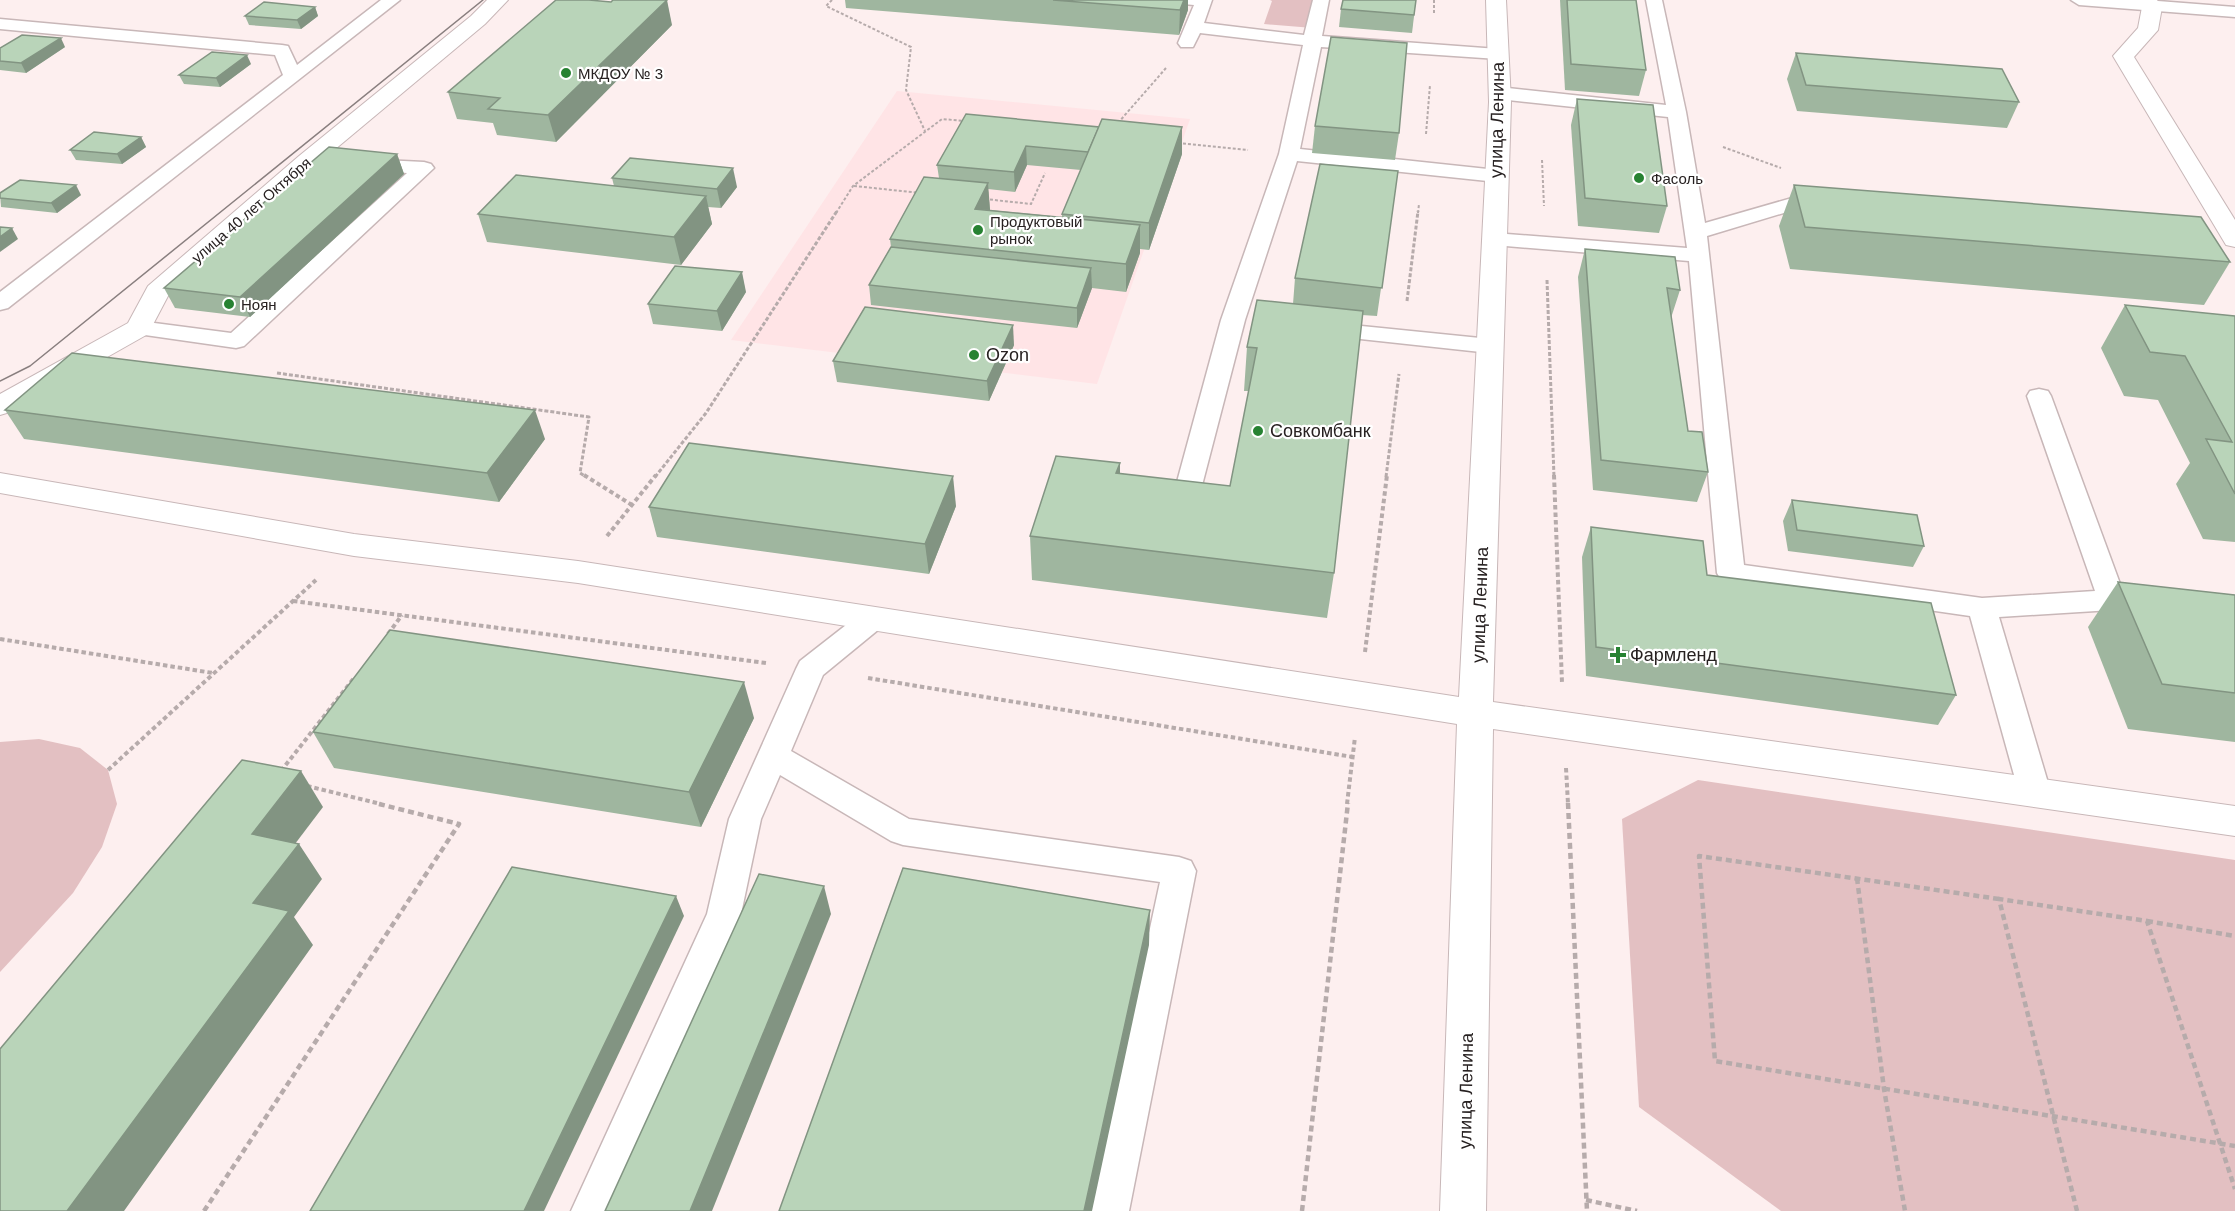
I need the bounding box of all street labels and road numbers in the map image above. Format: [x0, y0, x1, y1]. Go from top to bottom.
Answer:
street label: улица Ленина [1486, 61, 1508, 178]
street label: улица 40 лет Октября [188, 154, 314, 266]
street label: улица Ленина [1468, 546, 1492, 663]
street label: улица Ленина [1455, 1032, 1477, 1149]

